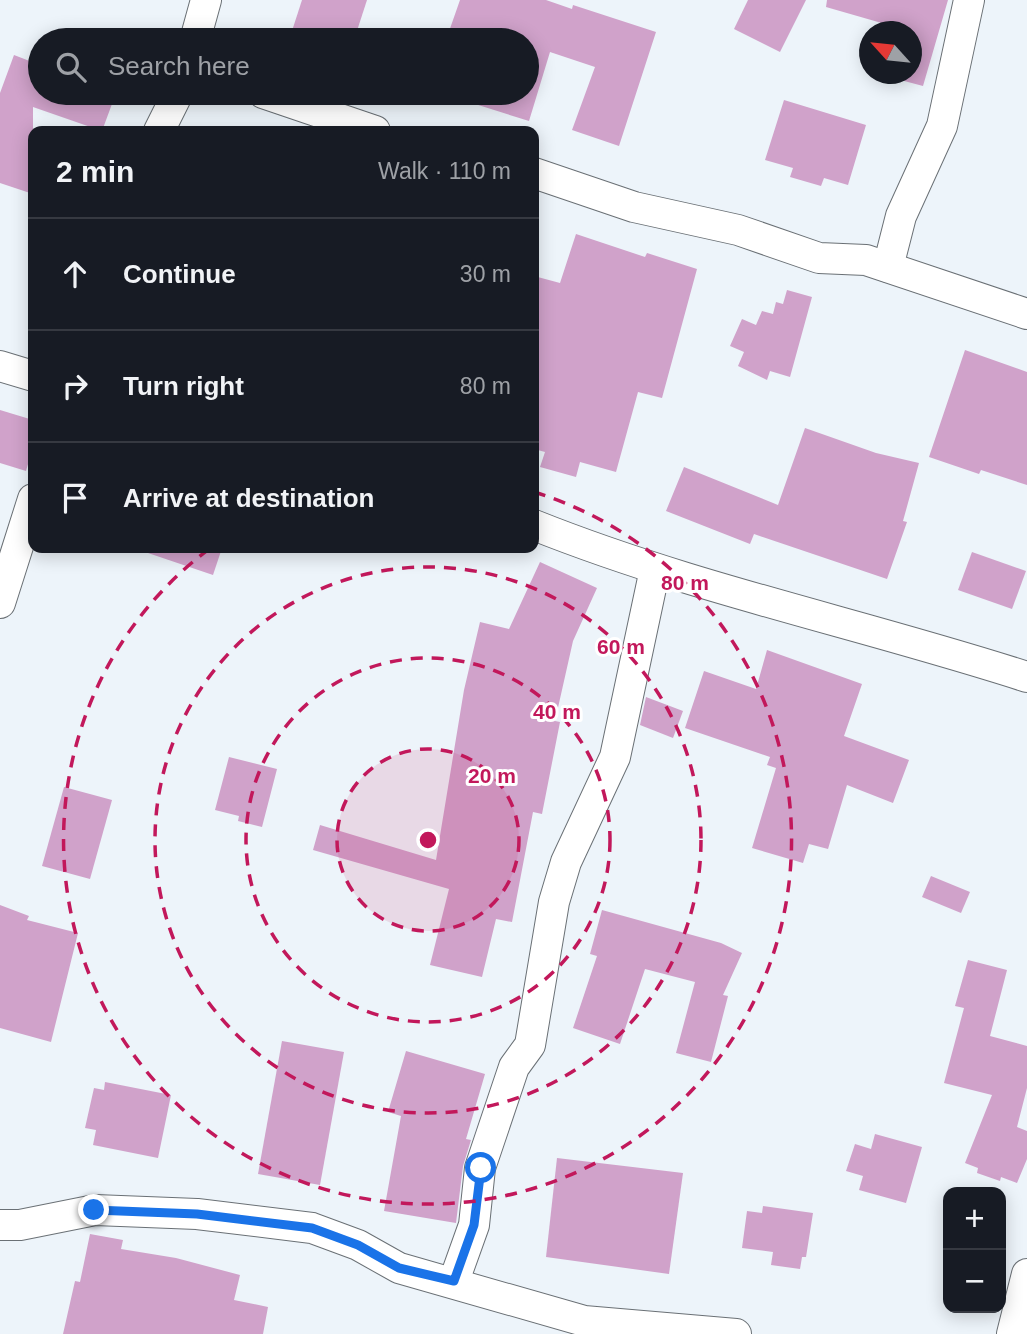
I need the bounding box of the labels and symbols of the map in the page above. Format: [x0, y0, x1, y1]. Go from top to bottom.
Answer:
north arrow [859, 21, 922, 84]
text: 80 m [661, 571, 709, 594]
text: 60 m [597, 635, 645, 658]
text: 40 m [533, 700, 581, 723]
text: 20 m [468, 764, 516, 787]
centre of rings [416, 828, 440, 852]
route start [465, 1152, 496, 1183]
route end [78, 1194, 109, 1225]

